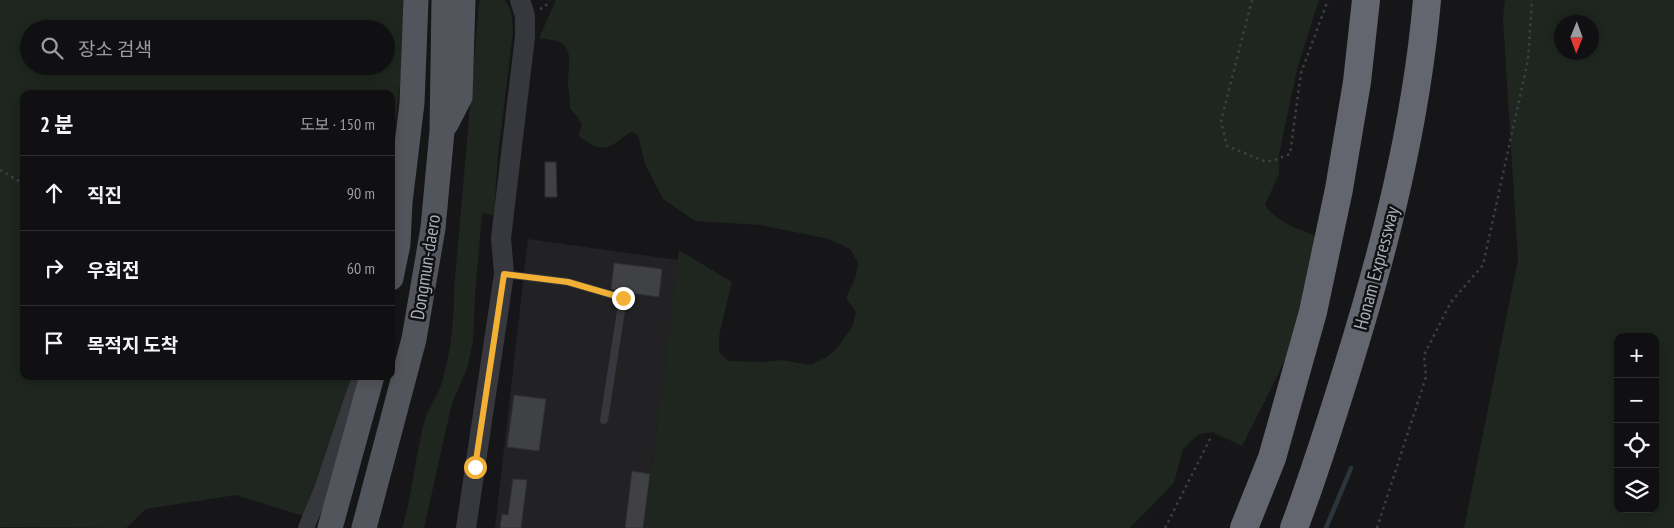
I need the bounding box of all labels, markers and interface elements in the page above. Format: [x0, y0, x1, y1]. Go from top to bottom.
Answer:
north arrow [1554, 15, 1599, 60]
search box [20, 20, 395, 75]
icon: search [38, 34, 66, 62]
text: 장소 검색 [78, 37, 152, 61]
text: 2 분 [40, 111, 74, 138]
text: 도보 · 150 m [300, 114, 375, 134]
icon: ahead [40, 179, 68, 207]
text: 직진 [87, 183, 122, 207]
text: 90 m [347, 183, 375, 203]
street label: Honam Expressway [1348, 203, 1404, 332]
street label: Dongmun-daero [405, 213, 445, 321]
icon: right [40, 254, 68, 282]
text: 우회전 [87, 258, 139, 282]
text: 60 m [347, 258, 375, 278]
route end [612, 287, 635, 310]
icon: arrive [40, 329, 68, 357]
text: 목적지 도착 [87, 333, 178, 357]
map controls [1614, 333, 1659, 513]
button: + [1614, 333, 1659, 378]
button: − [1614, 378, 1659, 423]
button: locate [1614, 423, 1659, 468]
route start [464, 456, 487, 479]
button: layers [1614, 468, 1659, 513]

